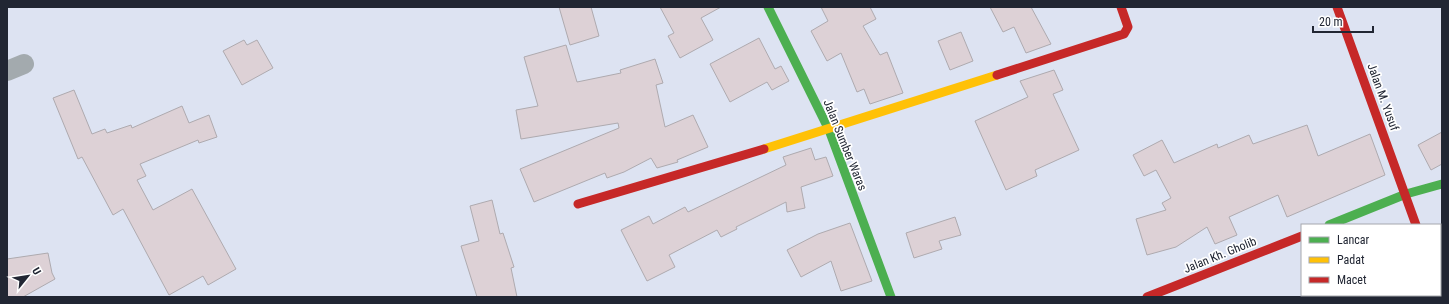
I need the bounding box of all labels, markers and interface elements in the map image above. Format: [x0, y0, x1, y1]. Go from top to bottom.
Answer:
scale bar [1313, 8, 1373, 34]
text: 20 m [1319, 15, 1343, 29]
street label: Jalan M. Yusuf [1364, 61, 1402, 133]
street label: Jalan Sumber Waras [820, 97, 870, 193]
legend [1301, 224, 1441, 296]
text: Lancar [1337, 233, 1370, 247]
street label: Jalan Kh. Gholib [1182, 234, 1258, 276]
text: Padat [1337, 253, 1365, 267]
north arrow [8, 256, 48, 296]
text: U [29, 265, 43, 277]
text: Macet [1337, 273, 1367, 287]

